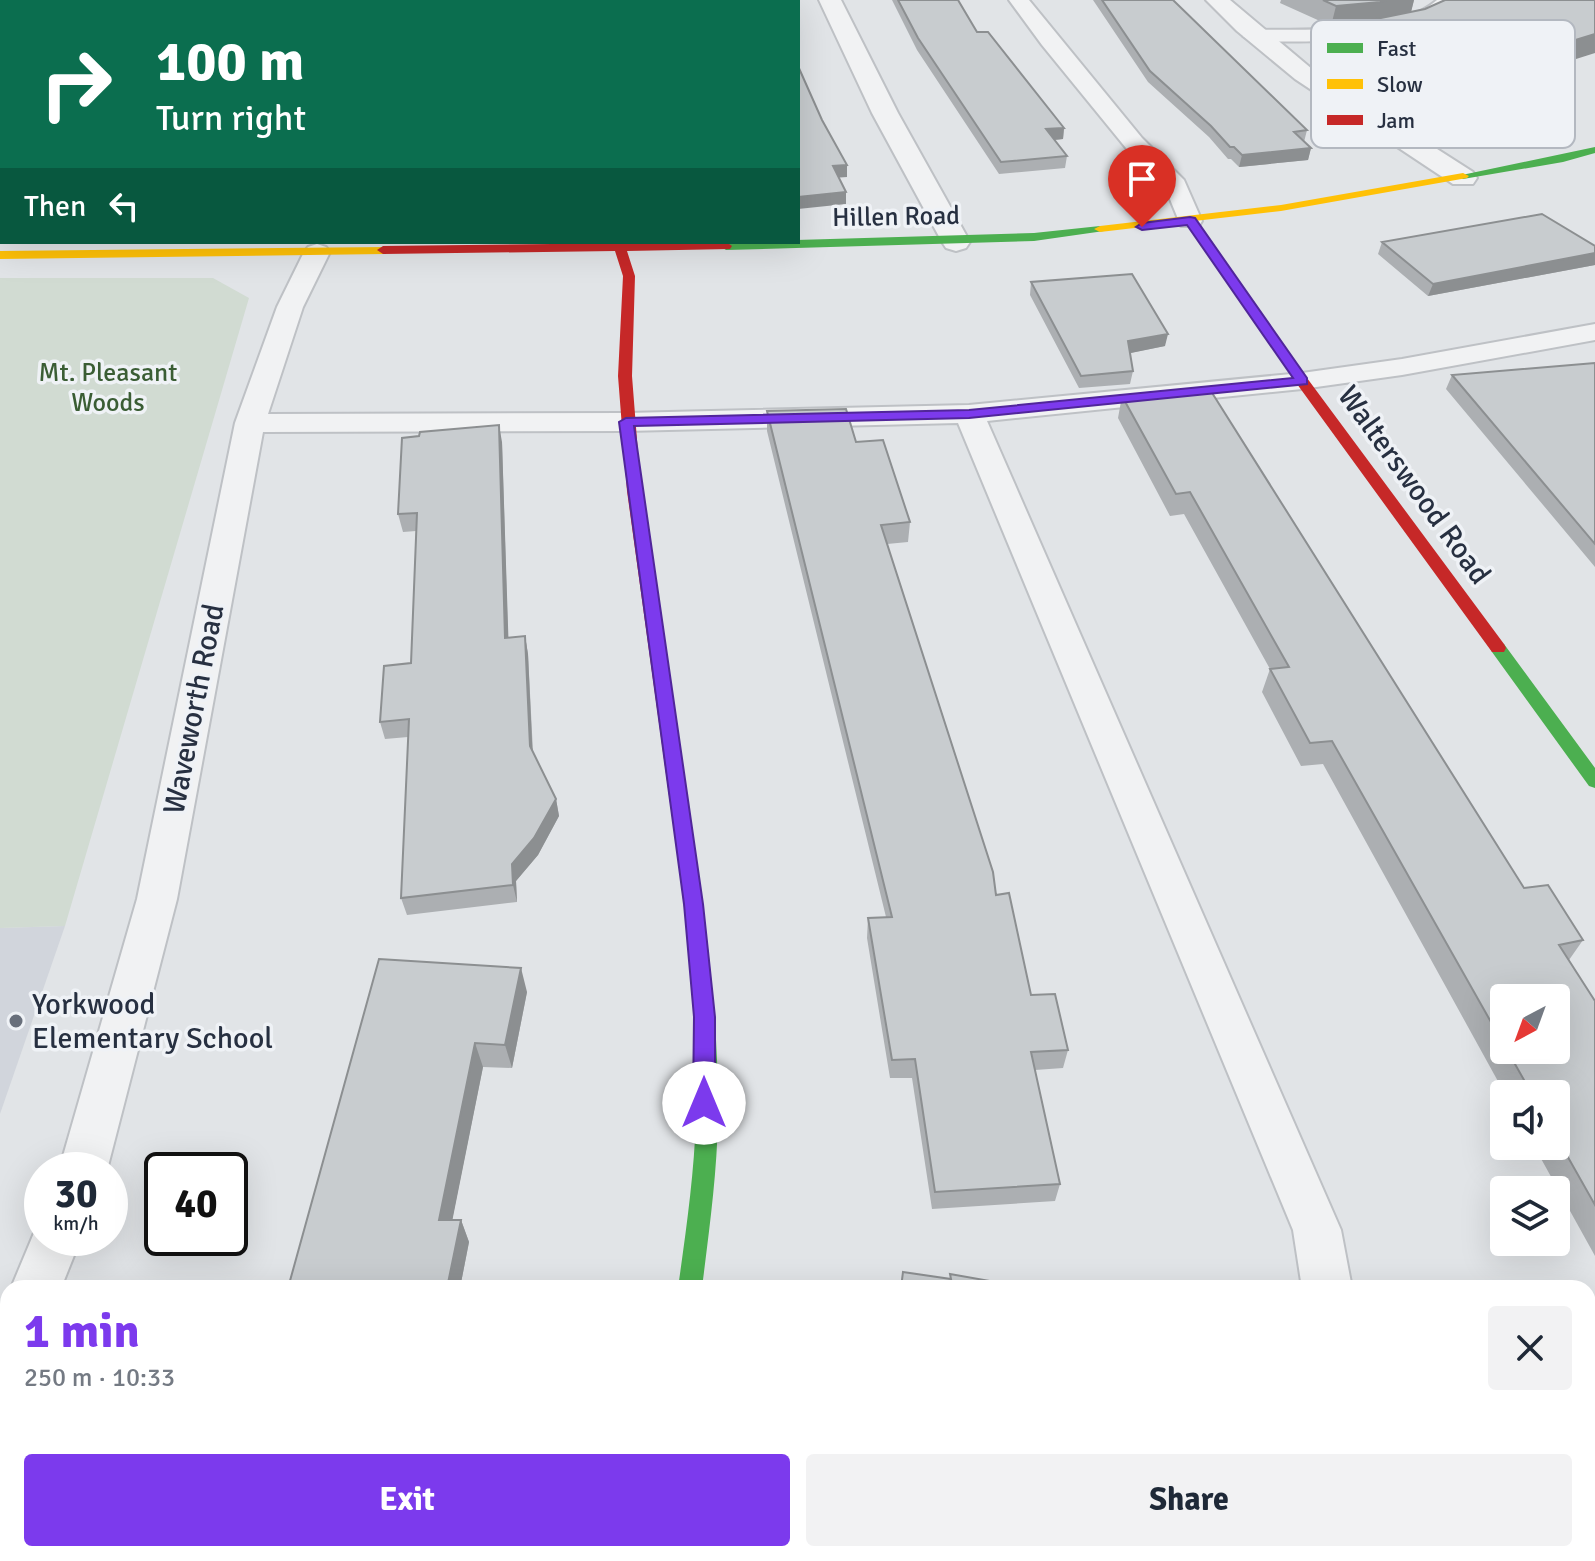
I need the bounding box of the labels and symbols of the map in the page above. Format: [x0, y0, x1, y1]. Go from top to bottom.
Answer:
legend [1311, 20, 1575, 148]
text: Fast [1377, 35, 1417, 62]
text: Slow [1377, 71, 1423, 98]
text: Jam [1377, 107, 1415, 134]
pin [1108, 145, 1176, 227]
street label: Hillen Road [832, 200, 960, 234]
park label: Mt. Pleasant Woods [39, 357, 177, 419]
street label: Walterswood Road [1330, 378, 1498, 592]
street label: Waveworth Road [155, 601, 233, 817]
north arrow [1490, 984, 1570, 1064]
place label: Yorkwood Elementary School [32, 986, 273, 1057]
marker: Yorkwood Elementary School [7, 1012, 25, 1030]
position arrow [662, 1061, 746, 1145]
speed limit sign: 40 [144, 1152, 248, 1256]

